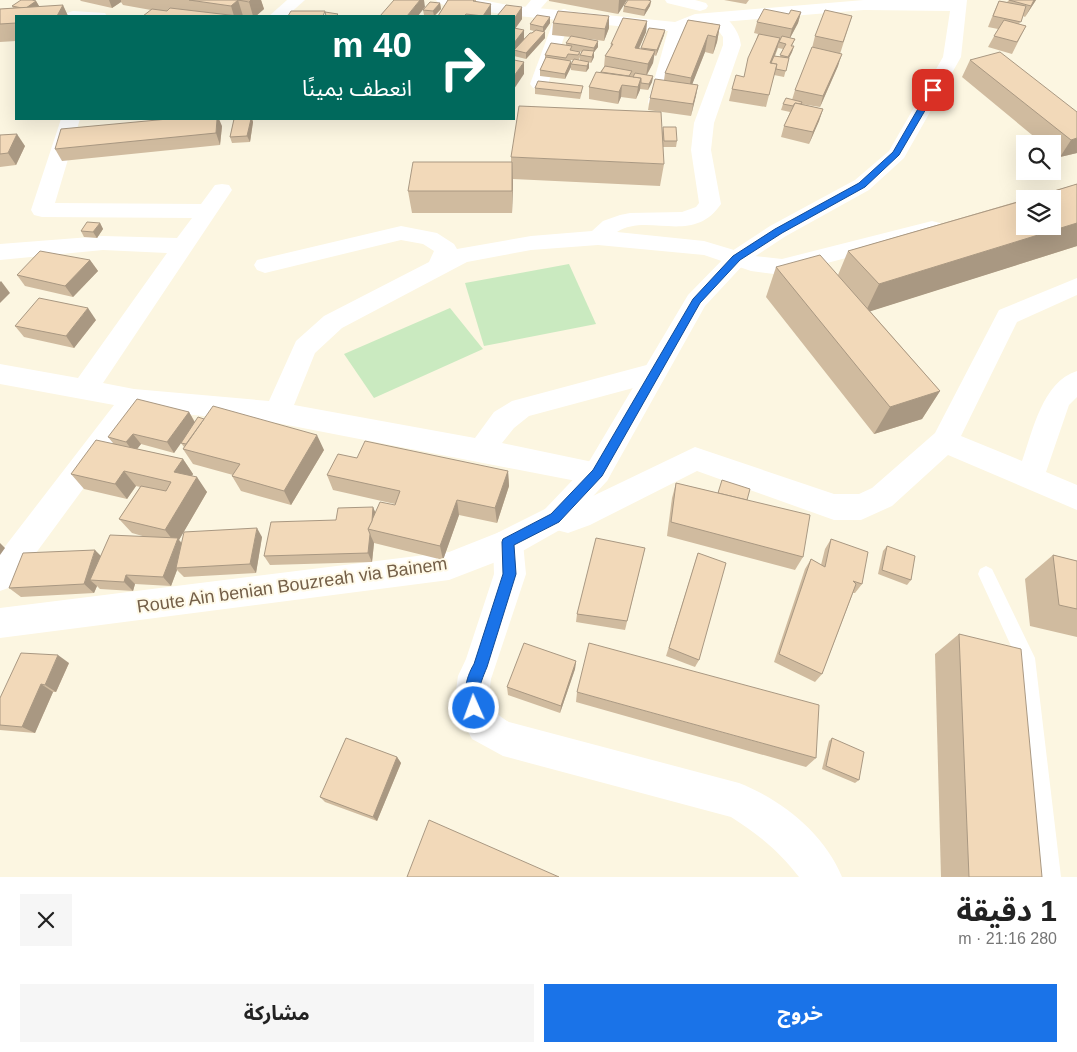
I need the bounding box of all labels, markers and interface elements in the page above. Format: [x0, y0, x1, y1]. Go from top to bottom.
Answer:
text: 40 m [332, 25, 412, 64]
icon: right [430, 35, 495, 100]
pin [912, 69, 954, 111]
text: انعطف يمينًا [302, 76, 412, 101]
icon: arrive [919, 76, 947, 104]
map controls [1016, 135, 1061, 235]
button: search [1016, 135, 1061, 180]
button: layers [1016, 190, 1061, 235]
street label: Route Ain benian Bouzreah via Bainem [136, 553, 448, 617]
position arrow [447, 681, 499, 733]
button: close [20, 894, 72, 946]
text: 1 دقيقة [956, 894, 1057, 927]
text: 280 m · 21:16 [958, 930, 1057, 947]
button: مشاركة [20, 984, 534, 1042]
button: خروج [544, 984, 1057, 1042]

